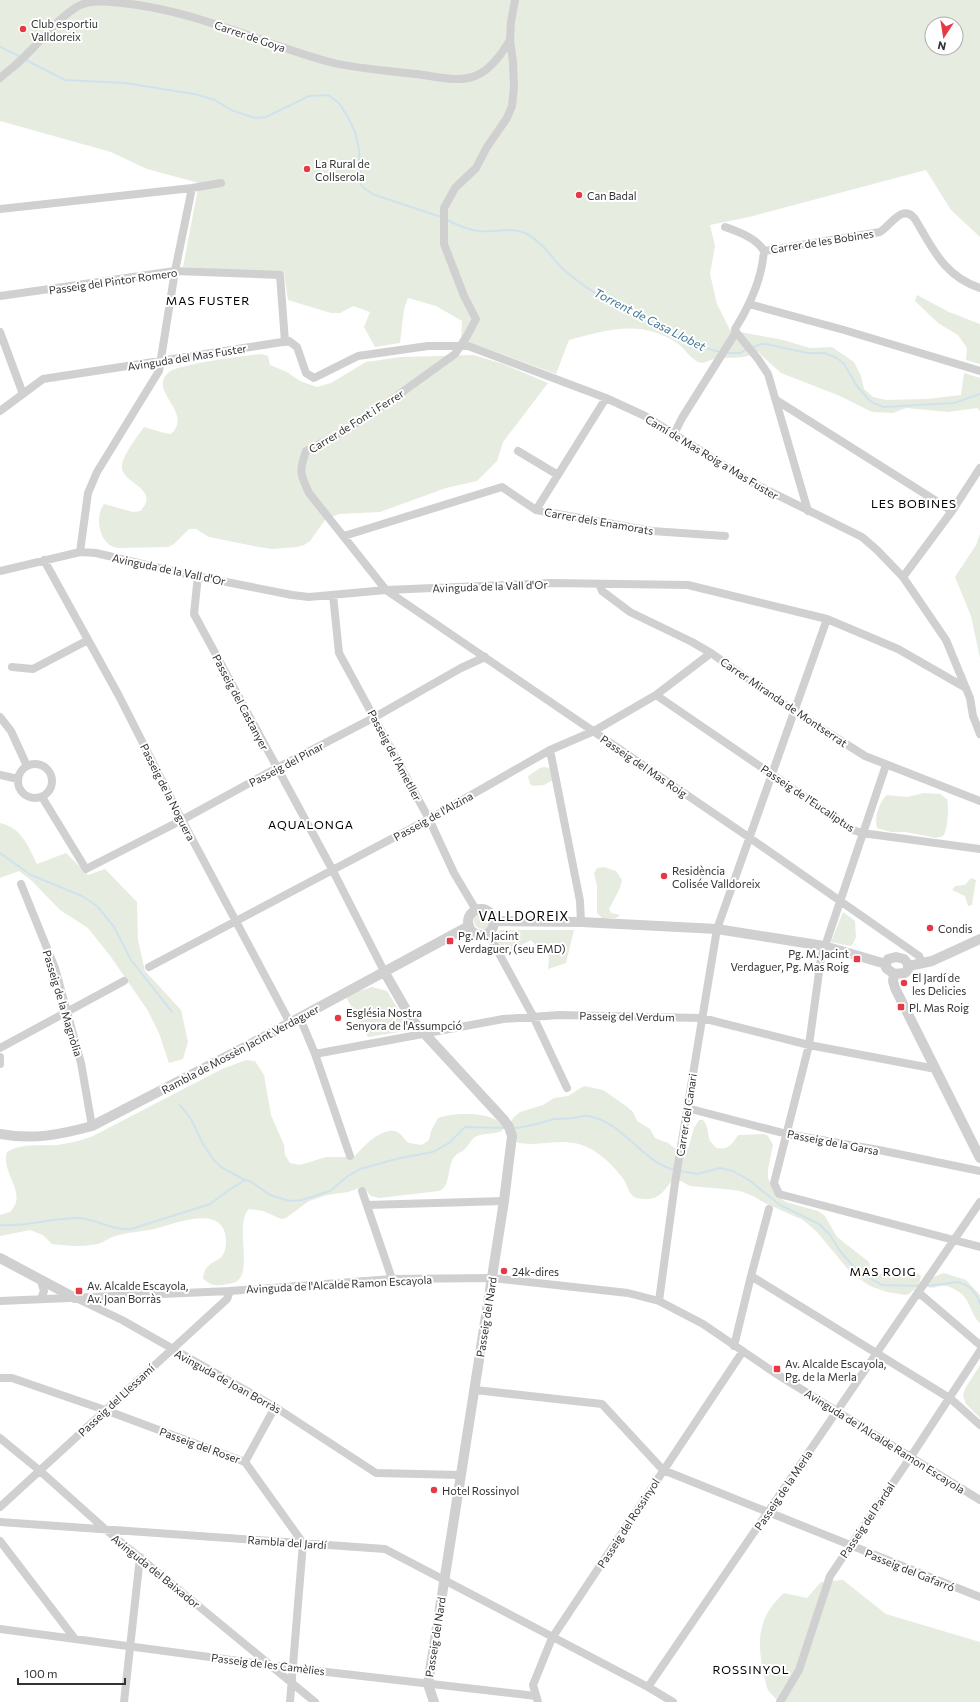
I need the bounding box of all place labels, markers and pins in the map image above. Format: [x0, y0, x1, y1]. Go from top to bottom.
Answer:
place label: Club esportiu Valldoreix [31, 17, 98, 43]
marker: Club esportiu Valldoreix [18, 24, 28, 34]
place label: La Rural de Collserola [315, 157, 370, 183]
marker: La Rural de Collserola [302, 164, 312, 174]
place label: Can Badal [587, 189, 636, 202]
marker: Can Badal [574, 190, 584, 200]
place label: Residència Colisée Valldoreix [672, 864, 761, 890]
marker: Residència Colisée Valldoreix [659, 871, 669, 881]
place label: Condis [938, 922, 973, 935]
marker: Condis [925, 923, 935, 933]
place label: Pg. M. Jacint Verdaguer, (seu EMD) [458, 929, 566, 955]
marker: Pg. M. Jacint Verdaguer, (seu EMD) [445, 936, 455, 946]
place label: Pg. M. Jacint Verdaguer, Pg. Mas Roig [730, 947, 849, 973]
marker: Pg. M. Jacint Verdaguer, Pg. Mas Roig [852, 954, 862, 964]
place label: El Jardí de les Delicies [912, 971, 966, 997]
marker: El Jardí de les Delicies [899, 978, 909, 988]
place label: Pl. Mas Roig [909, 1001, 969, 1014]
marker: Pl. Mas Roig [896, 1002, 906, 1012]
place label: Església Nostra Senyora de l'Assumpció [346, 1006, 462, 1032]
marker: Església Nostra Senyora de l'Assumpció [333, 1013, 343, 1023]
place label: 24k-dires [512, 1265, 559, 1278]
marker: 24k-dires [499, 1266, 509, 1276]
place label: Av. Alcalde Escayola, Av. Joan Borràs [87, 1279, 188, 1306]
marker: Av. Alcalde Escayola, Av. Joan Borràs [74, 1286, 84, 1296]
place label: Av. Alcalde Escayola, Pg. de la Merla [785, 1357, 886, 1383]
marker: Av. Alcalde Escayola, Pg. de la Merla [772, 1364, 782, 1374]
place label: Hotel Rossinyol [442, 1484, 519, 1497]
marker: Hotel Rossinyol [429, 1485, 439, 1495]

